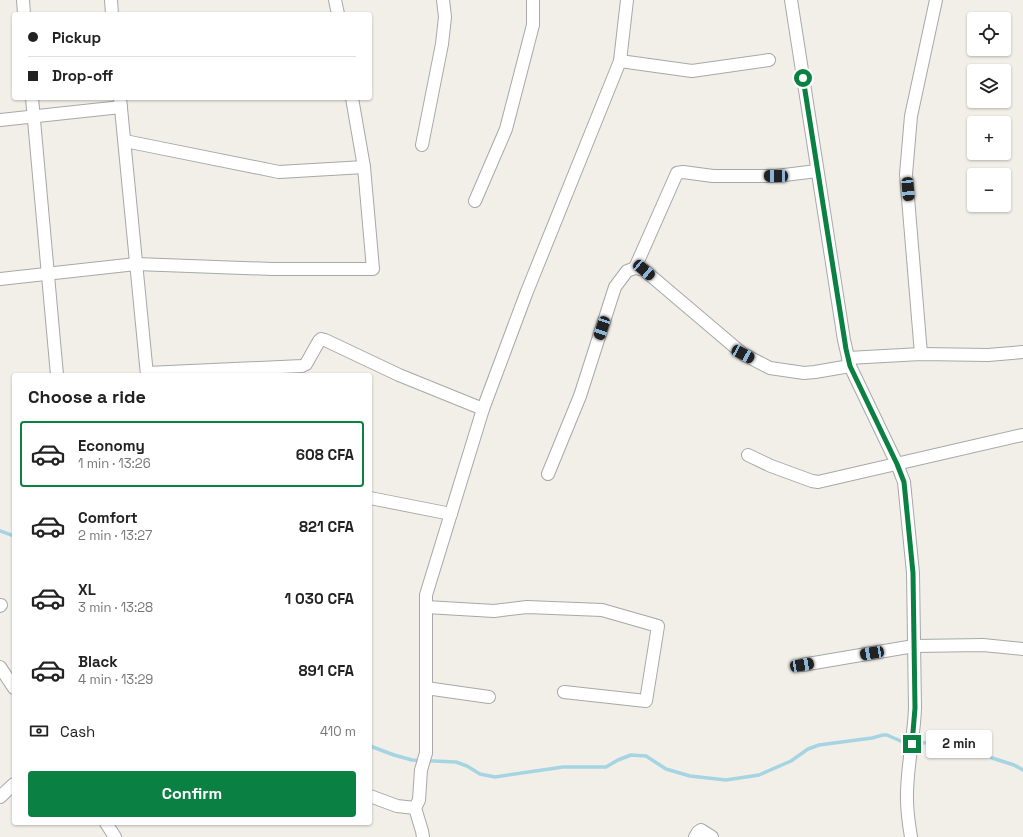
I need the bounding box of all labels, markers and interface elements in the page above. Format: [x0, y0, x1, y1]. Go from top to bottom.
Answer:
map controls [967, 12, 1011, 212]
button: locate [967, 12, 1011, 56]
text: Pickup [52, 28, 101, 47]
button: layers [967, 64, 1011, 108]
text: Drop-off [52, 66, 113, 85]
route start [794, 69, 812, 87]
button: + [967, 116, 1011, 160]
button: − [967, 168, 1011, 212]
car [764, 170, 788, 182]
car [901, 177, 915, 201]
car [631, 258, 657, 282]
car [593, 315, 611, 341]
car [730, 343, 756, 365]
text: Choose a ride [28, 385, 146, 408]
icon: car [30, 436, 66, 472]
text: Economy [78, 436, 145, 455]
text: 608 CFA [296, 445, 354, 464]
text: 1 min · 13:26 [78, 455, 151, 472]
icon: car [30, 508, 66, 544]
text: Comfort [78, 508, 138, 527]
text: 821 CFA [299, 517, 354, 536]
text: 2 min · 13:27 [78, 527, 152, 544]
icon: car [30, 580, 66, 616]
text: XL [78, 580, 96, 599]
text: 1 030 CFA [285, 589, 354, 608]
text: 3 min · 13:28 [78, 599, 153, 616]
car [859, 645, 885, 661]
icon: car [30, 652, 66, 688]
text: Black [78, 652, 118, 671]
car [789, 657, 815, 673]
text: 891 CFA [299, 661, 354, 680]
text: 4 min · 13:29 [78, 671, 153, 688]
icon: cash [28, 720, 50, 742]
text: Cash [60, 722, 95, 741]
text: 410 m [320, 723, 356, 740]
callout: 2 min [926, 730, 992, 758]
route end [903, 735, 921, 753]
text: 2 min [942, 735, 976, 752]
button: Confirm [28, 771, 356, 817]

